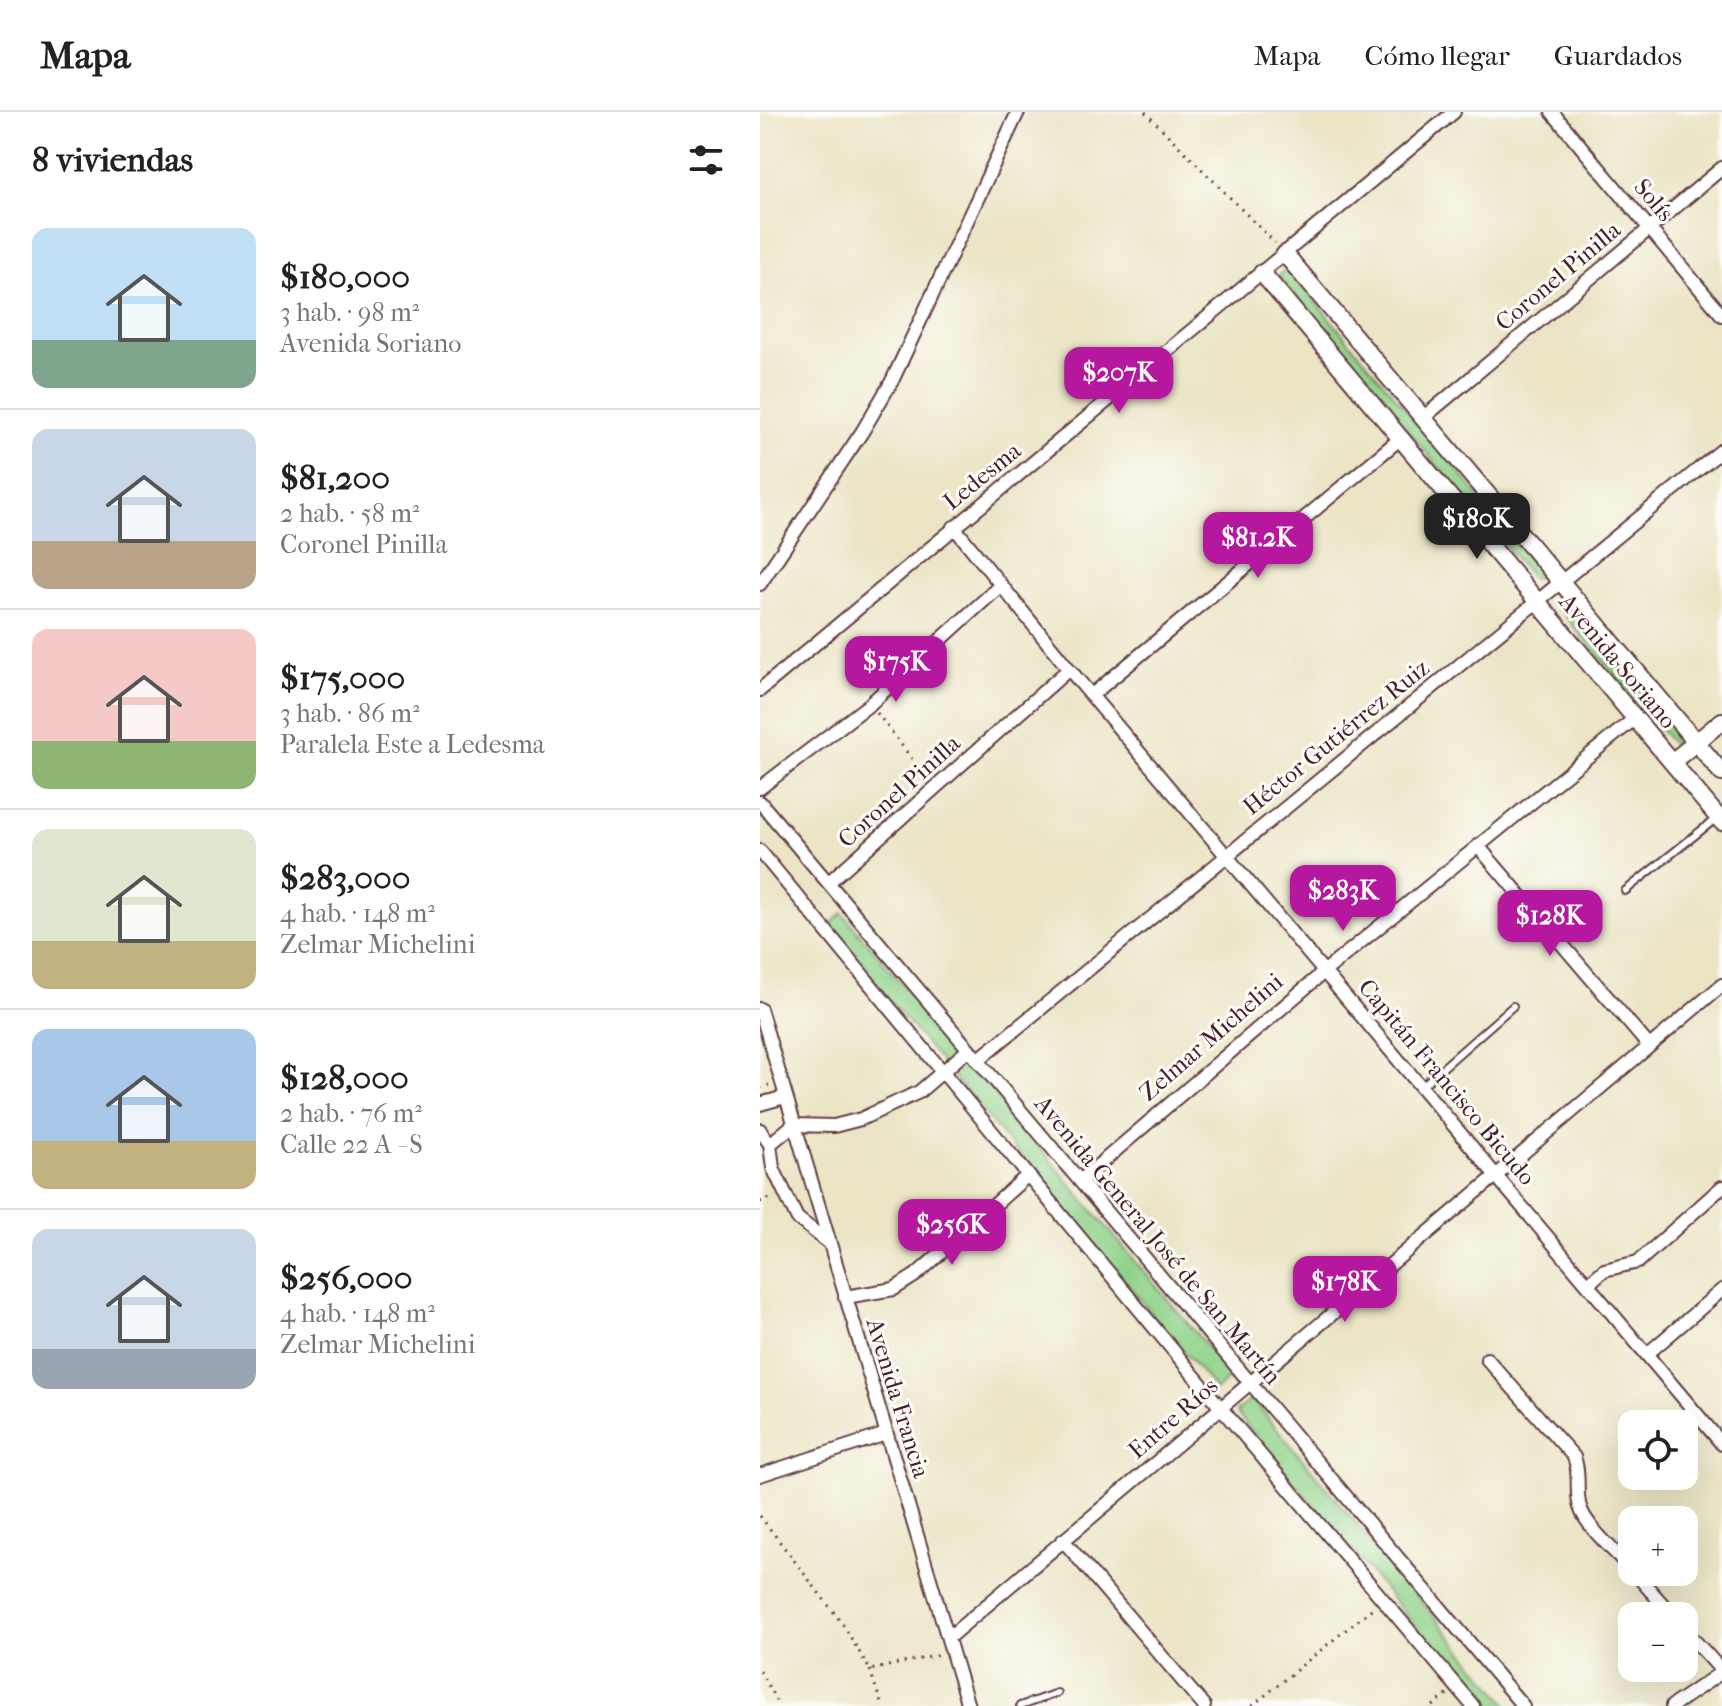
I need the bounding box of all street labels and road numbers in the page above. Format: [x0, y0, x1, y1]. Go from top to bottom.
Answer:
street label: Solís [1628, 173, 1680, 227]
street label: Coronel Pinilla [1490, 215, 1627, 336]
street label: Ledesma [938, 436, 1027, 516]
street label: Avenida Soriano [1553, 587, 1683, 734]
street label: Héctor Gutiérrez Ruiz [1237, 653, 1435, 821]
street label: Coronel Pinilla [832, 728, 966, 853]
street label: Zelmar Michelini [1134, 967, 1288, 1107]
street label: Capitán Francisco Bicudo [1353, 973, 1541, 1191]
street label: Avenida General José de San Martín [1028, 1089, 1287, 1390]
street label: Avenida Francia [860, 1314, 936, 1482]
street label: Entre Ríos [1123, 1371, 1224, 1464]

